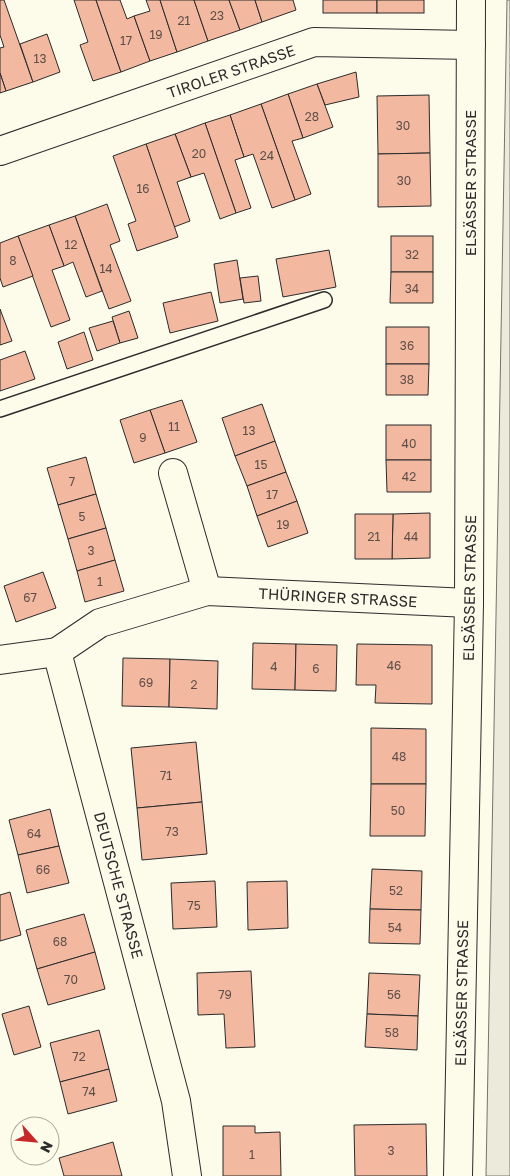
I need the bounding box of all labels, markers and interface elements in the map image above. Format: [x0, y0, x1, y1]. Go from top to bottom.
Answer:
house number: 23 [210, 8, 224, 23]
house number: 21 [178, 13, 191, 28]
house number: 19 [149, 27, 163, 42]
house number: 17 [120, 33, 132, 48]
street label: TIROLER STRASSE [165, 41, 297, 101]
house number: 13 [34, 51, 46, 66]
house number: 28 [305, 109, 319, 124]
street label: ELSÄSSER STRASSE [461, 110, 479, 256]
house number: 30 [396, 118, 410, 133]
house number: 20 [192, 146, 206, 161]
house number: 24 [260, 148, 274, 163]
house number: 30 [397, 173, 411, 188]
house number: 16 [136, 181, 150, 196]
house number: 12 [65, 237, 77, 252]
house number: 32 [405, 247, 419, 262]
house number: 8 [9, 253, 17, 268]
house number: 14 [99, 261, 113, 276]
house number: 34 [405, 281, 419, 296]
house number: 36 [400, 338, 414, 353]
house number: 38 [400, 372, 414, 387]
house number: 11 [168, 419, 180, 434]
house number: 13 [243, 423, 255, 438]
house number: 9 [139, 430, 147, 445]
house number: 40 [402, 436, 416, 451]
house number: 15 [255, 457, 267, 472]
house number: 42 [402, 469, 416, 484]
house number: 7 [69, 474, 75, 489]
house number: 17 [266, 487, 278, 502]
house number: 5 [79, 509, 86, 524]
street label: ELSÄSSER STRASSE [459, 515, 479, 661]
house number: 19 [276, 517, 290, 532]
house number: 21 [368, 529, 381, 544]
house number: 44 [404, 529, 418, 544]
house number: 3 [87, 543, 95, 558]
house number: 1 [97, 574, 103, 589]
street label: THÜRINGER STRASSE [258, 584, 418, 610]
house number: 67 [23, 590, 37, 605]
house number: 46 [387, 658, 401, 673]
house number: 4 [270, 659, 278, 674]
house number: 6 [312, 661, 320, 676]
house number: 69 [139, 675, 153, 690]
house number: 2 [191, 677, 198, 692]
house number: 48 [392, 749, 406, 764]
house number: 71 [160, 768, 172, 783]
house number: 50 [391, 803, 405, 818]
street label: DEUTSCHE STRASSE [91, 810, 147, 960]
house number: 73 [165, 824, 179, 839]
house number: 64 [27, 826, 41, 841]
house number: 66 [36, 862, 50, 877]
house number: 52 [389, 883, 403, 898]
house number: 75 [187, 898, 201, 913]
house number: 54 [388, 920, 402, 935]
street label: ELSÄSSER STRASSE [451, 920, 471, 1066]
house number: 68 [53, 934, 67, 949]
house number: 70 [64, 972, 78, 987]
house number: 79 [218, 987, 232, 1002]
house number: 56 [387, 987, 401, 1002]
house number: 58 [385, 1025, 399, 1040]
house number: 72 [72, 1049, 86, 1064]
house number: 74 [82, 1084, 96, 1099]
north arrow [10, 1116, 60, 1166]
text: N [37, 1139, 57, 1156]
house number: 3 [387, 1143, 395, 1158]
house number: 1 [249, 1147, 255, 1162]

